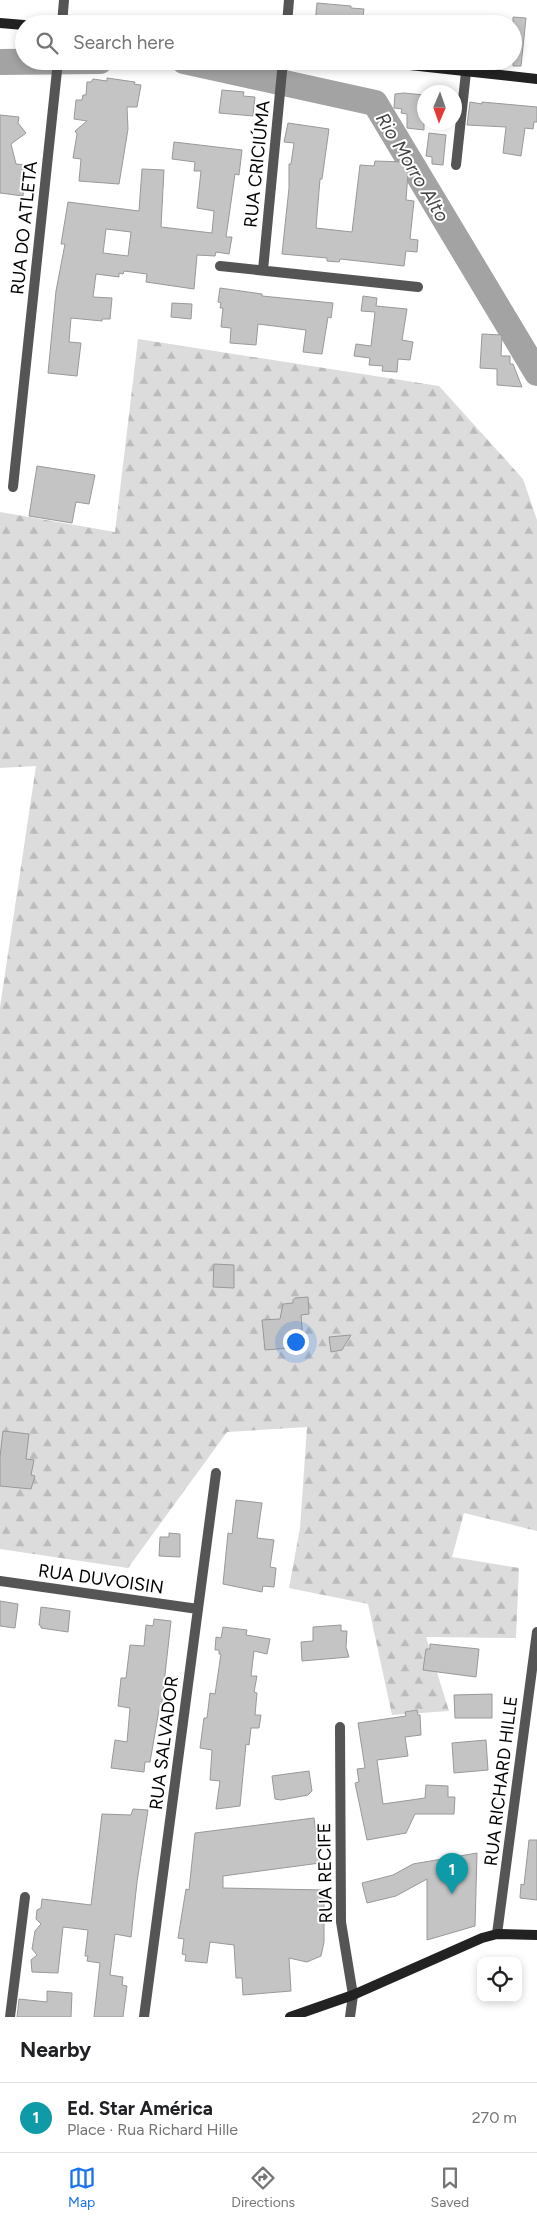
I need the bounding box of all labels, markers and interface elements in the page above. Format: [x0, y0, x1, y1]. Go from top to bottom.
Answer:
search box [15, 15, 522, 70]
icon: search [33, 29, 61, 57]
text: Search here [73, 31, 175, 54]
north arrow [417, 85, 462, 130]
street label: RUA CRICIÚMA [239, 99, 275, 229]
water label: Rio Morro Alto [371, 108, 454, 226]
street label: RUA DO ATLETA [6, 160, 42, 296]
your location [283, 1329, 309, 1355]
street label: RUA DUVOISIN [37, 1559, 165, 1599]
street label: RUA SALVADOR [145, 1675, 183, 1811]
street label: RUA RICHARD HILLE [480, 1695, 522, 1867]
street label: RUA RECIFE [313, 1822, 337, 1924]
pin: 1 [436, 1853, 468, 1894]
map controls [477, 1957, 522, 2002]
button: locate [477, 1957, 522, 2002]
text: Nearby [20, 2037, 91, 2062]
text: Ed. Star América [67, 2097, 213, 2120]
text: 1 [33, 2108, 39, 2127]
text: 270 m [472, 2108, 517, 2127]
text: Place · Rua Richard Hille [67, 2120, 238, 2139]
tab: Map [68, 2164, 96, 2211]
tab: Directions [231, 2164, 295, 2211]
tab: Saved [431, 2164, 469, 2211]

